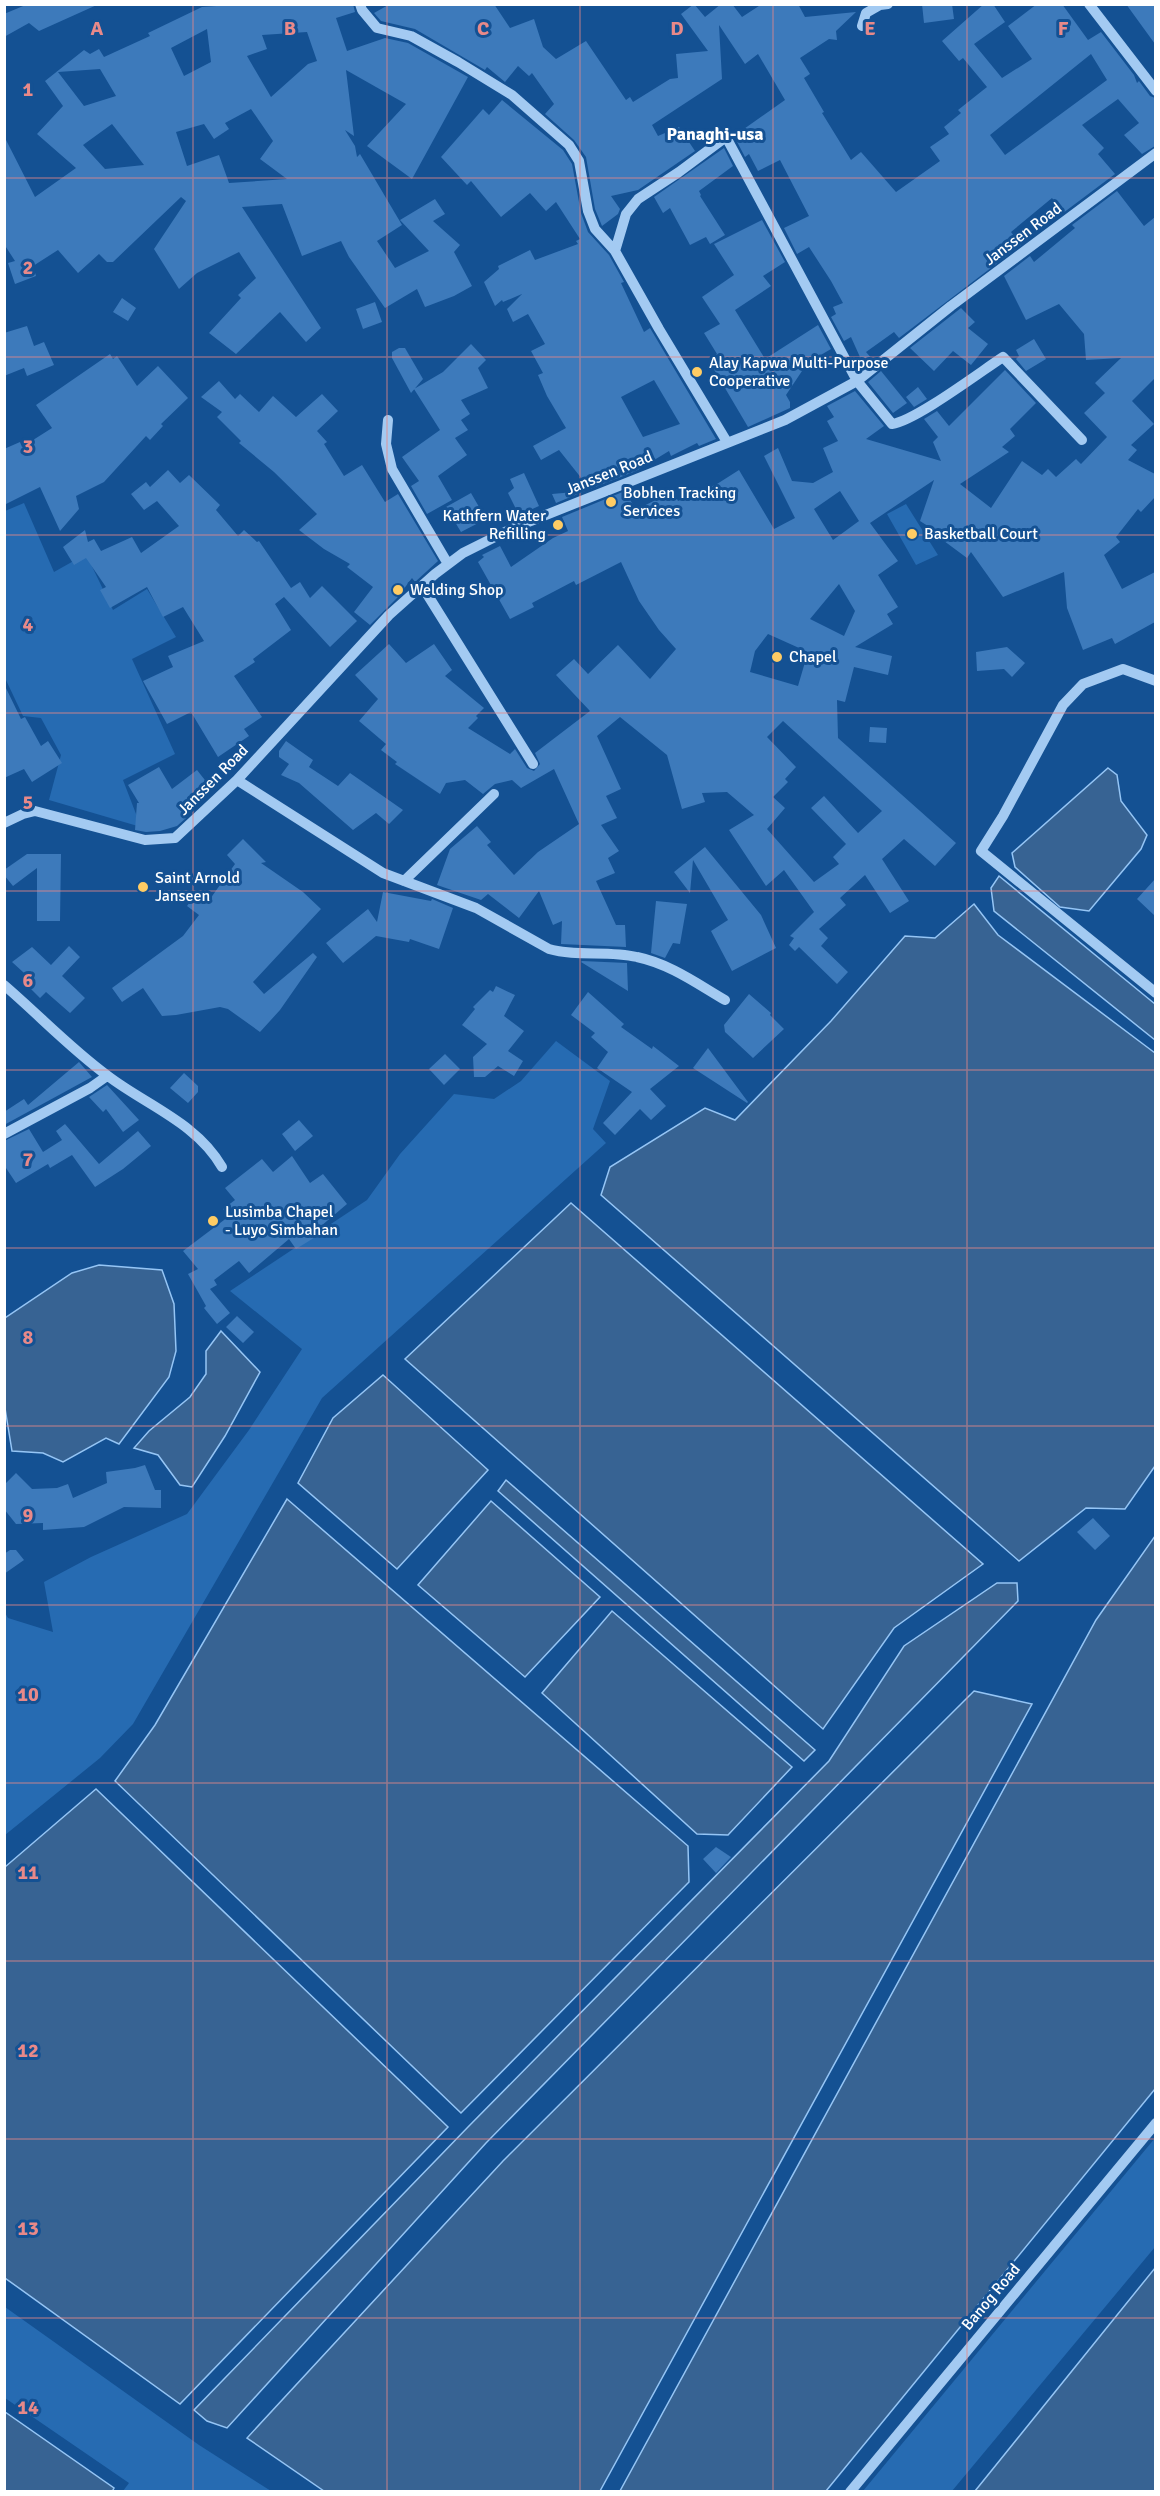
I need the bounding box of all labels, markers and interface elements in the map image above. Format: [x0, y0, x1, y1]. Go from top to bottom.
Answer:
text: A [91, 16, 104, 41]
text: B [284, 16, 296, 41]
text: C [477, 16, 489, 41]
text: D [670, 16, 684, 41]
text: E [864, 16, 876, 41]
text: F [1058, 16, 1069, 41]
text: 1 [23, 77, 34, 102]
district label: Panaghi-usa [666, 123, 764, 145]
street label: Janssen Road [980, 198, 1066, 270]
text: 2 [23, 255, 33, 280]
place label: Alay Kapwa Multi-Purpose Cooperative [709, 353, 889, 391]
marker: Alay Kapwa Multi-Purpose Cooperative [690, 365, 704, 379]
text: 3 [23, 434, 33, 459]
street label: Janssen Road [563, 446, 655, 500]
place label: Bobhen Tracking Services [623, 483, 736, 521]
marker: Bobhen Tracking Services [604, 495, 618, 509]
place label: Kathfern Water Refilling [443, 506, 546, 544]
marker: Kathfern Water Refilling [551, 518, 565, 532]
place label: Basketball Court [924, 524, 1038, 544]
marker: Basketball Court [905, 527, 919, 541]
place label: Welding Shop [410, 580, 503, 600]
marker: Welding Shop [391, 583, 405, 597]
text: 4 [23, 612, 34, 637]
place label: Chapel [789, 647, 837, 667]
marker: Chapel [770, 650, 784, 664]
street label: Janssen Road [173, 740, 253, 820]
text: 5 [23, 790, 33, 815]
place label: Saint Arnold Janseen [155, 868, 240, 906]
marker: Saint Arnold Janseen [136, 880, 150, 894]
text: 6 [23, 968, 34, 993]
text: 7 [23, 1147, 34, 1172]
place label: Lusimba Chapel - Luyo Simbahan [225, 1202, 338, 1240]
marker: Lusimba Chapel - Luyo Simbahan [206, 1214, 220, 1228]
text: 8 [23, 1325, 34, 1350]
text: 9 [23, 1503, 34, 1528]
text: 10 [17, 1682, 39, 1707]
text: 11 [17, 1860, 39, 1885]
text: 12 [17, 2038, 39, 2063]
text: 13 [17, 2216, 39, 2241]
street label: Banog Road [957, 2260, 1025, 2334]
text: 14 [17, 2395, 39, 2420]

